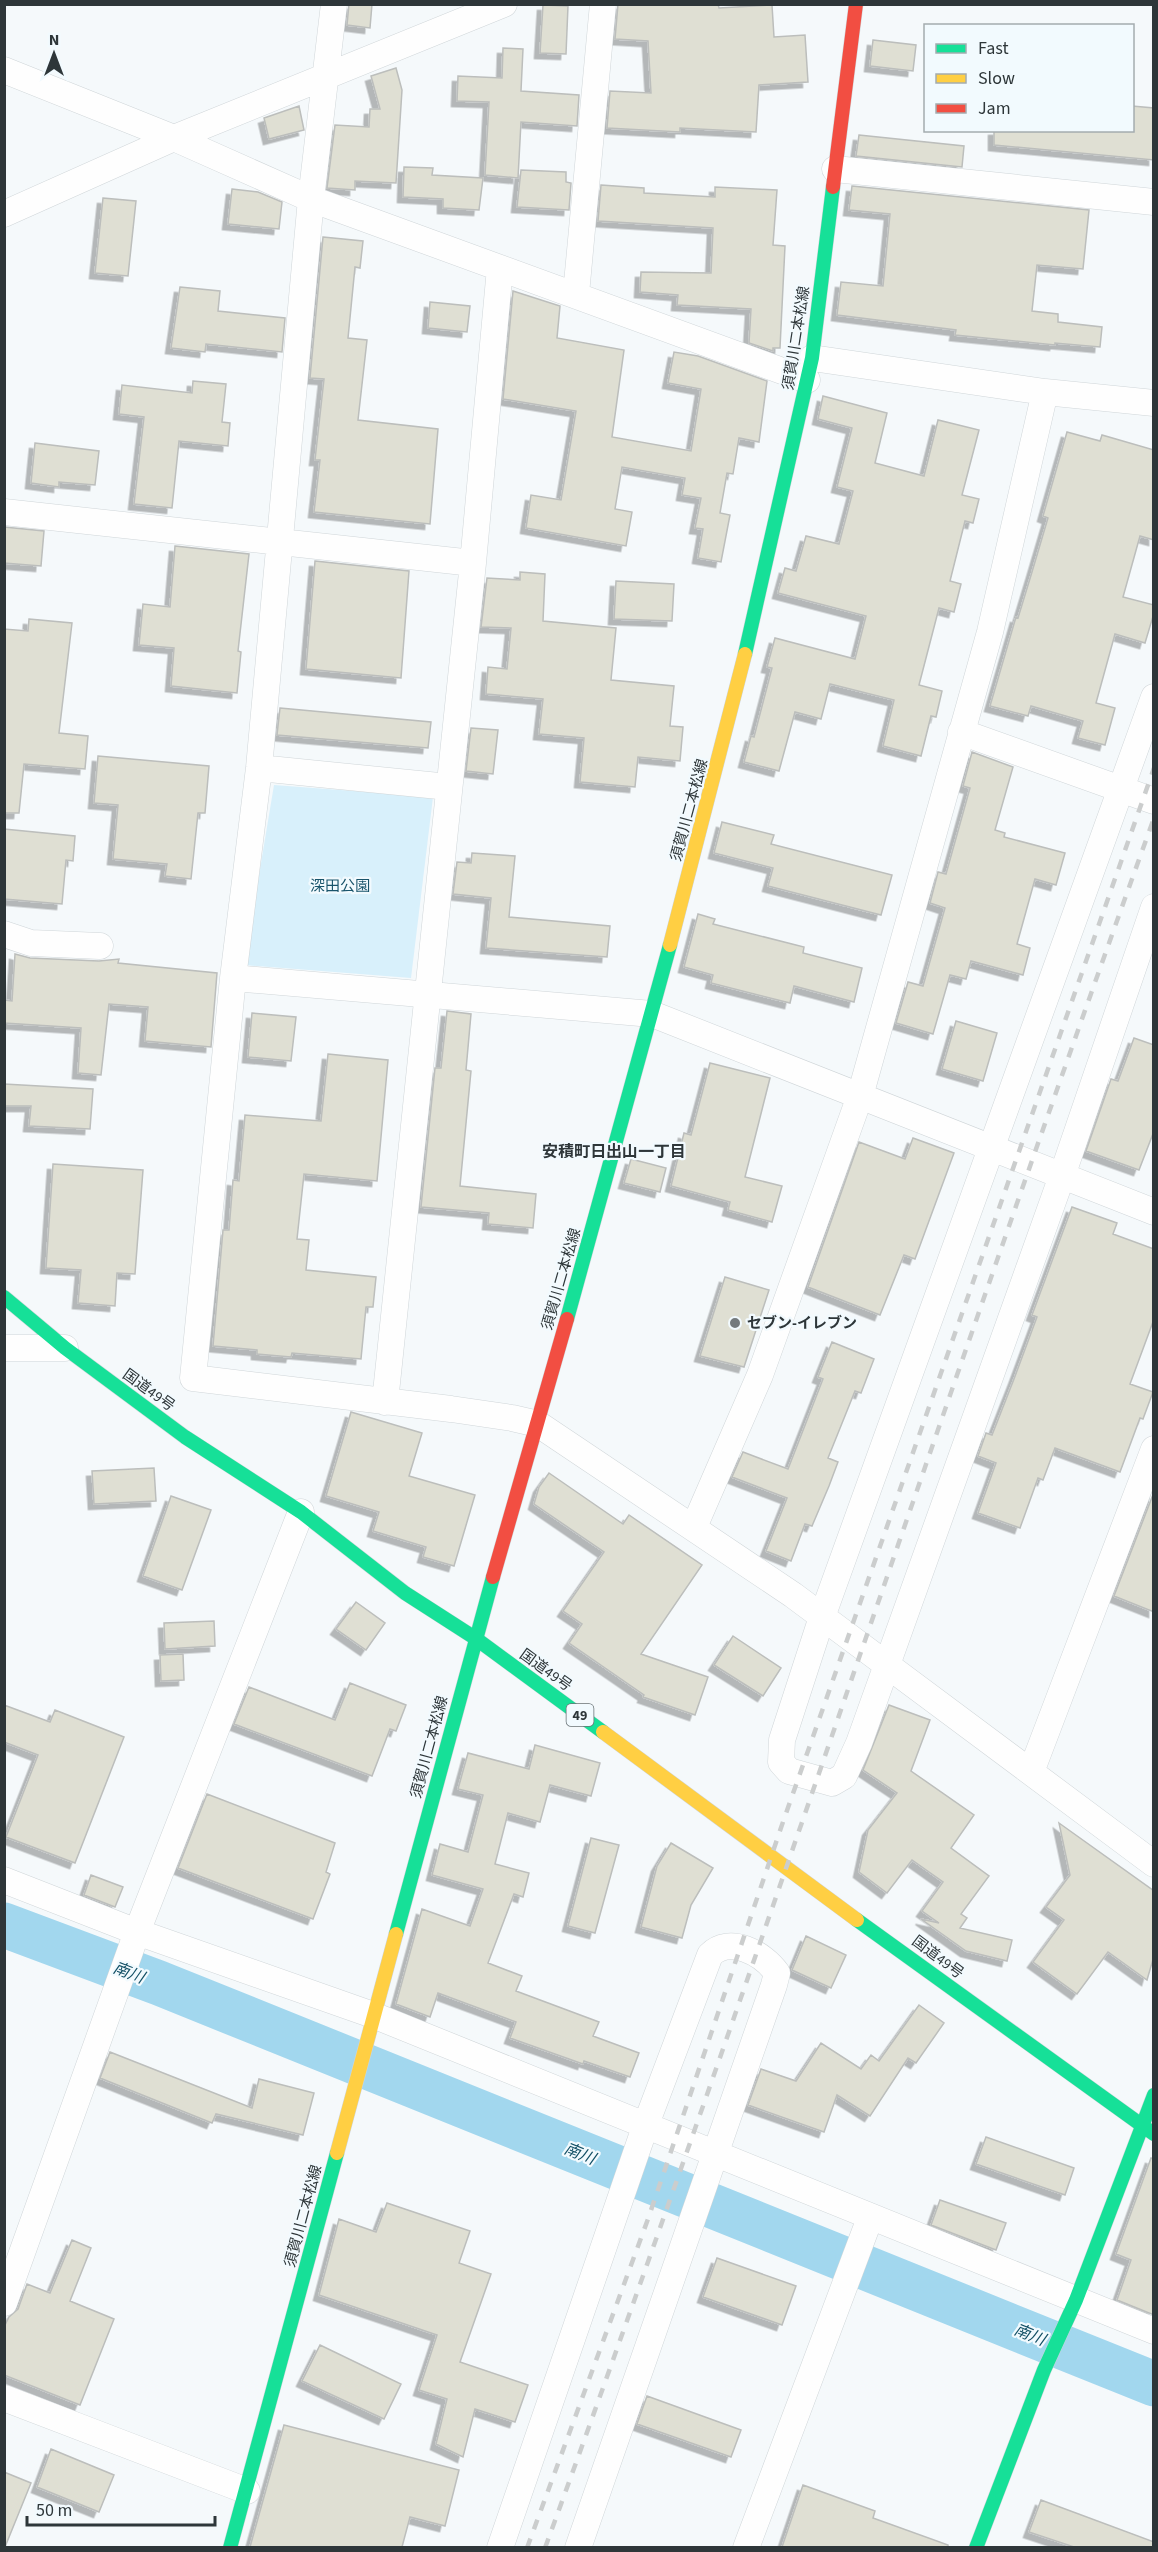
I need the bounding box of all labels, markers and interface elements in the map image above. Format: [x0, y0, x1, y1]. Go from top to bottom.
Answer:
north arrow [24, 24, 84, 84]
legend [924, 24, 1134, 132]
text: N [49, 29, 59, 51]
text: Fast [978, 36, 1009, 61]
text: Slow [978, 66, 1015, 91]
text: Jam [978, 96, 1011, 121]
street label: 須賀川二本松線 [778, 285, 815, 392]
street label: 須賀川二本松線 [666, 757, 713, 864]
park label: 深田公園 [310, 876, 370, 897]
district label: 安積町日出山一丁目 [542, 1141, 686, 1163]
street label: 須賀川二本松線 [537, 1226, 586, 1333]
place label: セブン-イレブン [747, 1313, 857, 1334]
marker: セブン-イレブン [728, 1316, 742, 1330]
street label: 国道49号 [118, 1364, 179, 1417]
street label: 国道49号 [515, 1644, 576, 1697]
street label: 須賀川二本松線 [406, 1694, 453, 1801]
road number: 49 [566, 1704, 594, 1726]
street label: 国道49号 [907, 1931, 968, 1984]
water label: 南川 [110, 1957, 149, 1990]
water label: 南川 [561, 2138, 600, 2171]
street label: 須賀川二本松線 [280, 2163, 327, 2270]
water label: 南川 [1011, 2319, 1050, 2352]
scale bar [27, 2489, 214, 2527]
text: 50 m [36, 2498, 72, 2523]

